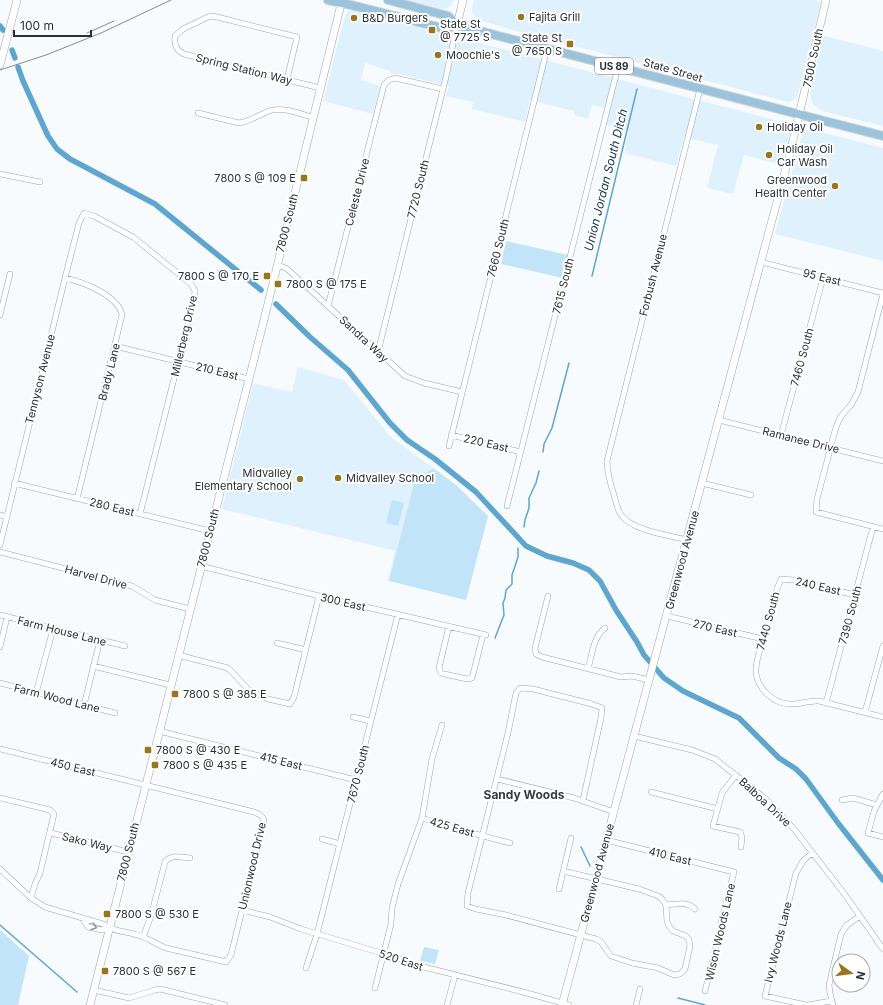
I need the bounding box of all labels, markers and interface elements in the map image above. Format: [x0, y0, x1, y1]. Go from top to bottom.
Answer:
place label: Fajita Grill [529, 10, 580, 24]
place label: B&D Burgers [362, 11, 428, 25]
scale bar [14, 12, 91, 38]
marker: Fajita Grill [516, 12, 526, 22]
marker: B&D Burgers [349, 13, 359, 23]
place label: State St @ 7725 S [440, 17, 490, 44]
text: 100 m [20, 18, 54, 33]
marker: State St @ 7725 S [427, 25, 437, 35]
street label: 7500 South [800, 27, 826, 89]
place label: State St @ 7650 S [512, 31, 562, 58]
marker: State St @ 7650 S [565, 39, 575, 49]
place label: Moochie's [446, 48, 500, 62]
street label: Spring Station Way [194, 50, 294, 88]
marker: Moochie's [433, 50, 443, 60]
street label: State Street [642, 55, 705, 85]
road number: US 89 [595, 58, 633, 74]
water label: Union Jordan South Ditch [581, 107, 630, 252]
place label: Holiday Oil [767, 120, 823, 134]
marker: Holiday Oil [754, 122, 764, 132]
place label: Holiday Oil Car Wash [777, 142, 833, 169]
marker: Holiday Oil Car Wash [764, 150, 774, 160]
street label: Celeste Drive [342, 157, 372, 227]
street label: 7720 South [404, 158, 432, 220]
place label: 7800 S @ 109 E [214, 171, 296, 185]
marker: 7800 S @ 109 E [299, 173, 309, 183]
place label: Greenwood Health Center [755, 173, 827, 200]
marker: Greenwood Health Center [830, 181, 840, 191]
street label: 7800 South [273, 192, 301, 254]
street label: 7660 South [484, 217, 512, 279]
street label: Forbush Avenue [636, 232, 670, 318]
street label: 7615 South [549, 256, 577, 316]
street label: 95 East [801, 266, 843, 289]
place label: 7800 S @ 170 E [178, 269, 259, 283]
marker: 7800 S @ 170 E [262, 271, 272, 281]
place label: 7800 S @ 175 E [286, 277, 367, 291]
marker: 7800 S @ 175 E [273, 279, 283, 289]
street label: Millerberg Drive [168, 294, 200, 378]
street label: Sandra Way [336, 313, 392, 365]
street label: 7460 South [787, 326, 817, 388]
street label: Tennyson Avenue [22, 333, 58, 425]
street label: Brady Lane [95, 342, 123, 402]
street label: 210 East [194, 359, 240, 383]
street label: Ramanee Drive [761, 424, 841, 456]
street label: 220 East [462, 431, 510, 455]
place label: Midvalley Elementary School [195, 466, 292, 493]
place label: Midvalley School [346, 471, 434, 485]
marker: Midvalley School [333, 473, 343, 483]
marker: Midvalley Elementary School [295, 474, 305, 484]
street label: 280 East [88, 495, 136, 519]
street label: 7800 South [194, 507, 222, 569]
street label: Greenwood Avenue [662, 509, 702, 611]
street label: Harvel Drive [63, 562, 129, 592]
street label: 240 East [794, 574, 842, 598]
street label: 7390 South [835, 584, 865, 646]
street label: 300 East [319, 590, 367, 614]
street label: 7440 South [753, 590, 783, 652]
street label: Farm House Lane [16, 613, 108, 649]
street label: 270 East [692, 616, 739, 640]
street label: Farm Wood Lane [13, 681, 101, 715]
place label: 7800 S @ 385 E [183, 687, 267, 701]
marker: 7800 S @ 385 E [170, 689, 180, 699]
place label: 7800 S @ 430 E [156, 743, 240, 757]
street label: 7670 South [344, 744, 372, 804]
marker: 7800 S @ 430 E [143, 745, 153, 755]
street label: 415 East [258, 749, 304, 773]
street label: 450 East [49, 755, 97, 779]
place label: 7800 S @ 435 E [163, 758, 247, 772]
marker: 7800 S @ 435 E [150, 760, 160, 770]
street label: Balboa Drive [736, 774, 794, 830]
district label: Sandy Woods [484, 787, 565, 802]
street label: 425 East [428, 814, 476, 840]
street label: 7800 South [114, 821, 142, 883]
street label: Unionwood Drive [235, 821, 269, 911]
street label: Greenwood Avenue [577, 822, 617, 924]
street label: Sako Way [60, 829, 114, 855]
street label: 410 East [647, 844, 693, 868]
street label: Wison Woods Lane [702, 882, 738, 982]
street label: Ivy Woods Lane [761, 900, 795, 984]
place label: 7800 S @ 530 E [115, 907, 199, 921]
marker: 7800 S @ 530 E [102, 909, 112, 919]
one-way arrow [90, 922, 97, 931]
street label: 520 East [377, 946, 425, 974]
north arrow [831, 953, 871, 993]
place label: 7800 S @ 567 E [113, 964, 196, 978]
marker: 7800 S @ 567 E [100, 966, 110, 976]
text: N [853, 970, 869, 981]

